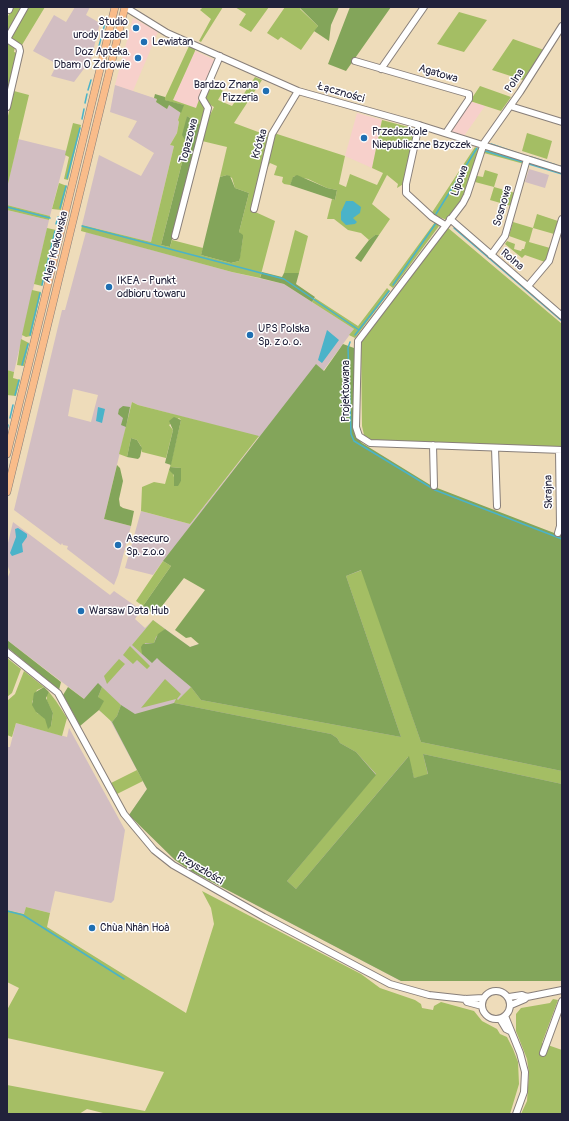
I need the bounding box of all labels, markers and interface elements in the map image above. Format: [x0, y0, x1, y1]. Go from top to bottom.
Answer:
place label: Studio urody Izabel [73, 15, 128, 41]
marker: Studio urody Izabel [131, 23, 141, 33]
place label: Lewiatan [152, 35, 193, 49]
marker: Lewiatan [139, 37, 149, 47]
place label: Doz Apteka. Dbam O Zdrowie [54, 45, 130, 71]
marker: Doz Apteka. Dbam O Zdrowie [133, 53, 143, 63]
street label: Agatowa [417, 62, 459, 86]
street label: Polna [502, 67, 528, 95]
place label: Bardzo Znana Pizzeria [194, 78, 258, 104]
street label: Łączności [316, 80, 366, 106]
marker: Bardzo Znana Pizzeria [261, 86, 271, 96]
street label: Topazowa [177, 117, 201, 165]
place label: Przedszkole Niepubliczne Bzyczek [372, 125, 471, 151]
street label: Krótka [249, 127, 271, 161]
marker: Przedszkole Niepubliczne Bzyczek [359, 133, 369, 143]
street label: Lipowa [448, 164, 472, 198]
street label: Sosnowa [491, 184, 515, 228]
street label: Aleja Krakowska [41, 210, 71, 284]
street label: Rolna [498, 247, 526, 273]
place label: IKEA - Punkt odbioru towaru [117, 274, 186, 300]
marker: IKEA - Punkt odbioru towaru [104, 282, 114, 292]
place label: UPS Polska Sp. z o. o. [258, 322, 309, 348]
marker: UPS Polska Sp. z o. o. [245, 330, 255, 340]
street label: Projektowana [339, 360, 353, 422]
street label: Skrajna [542, 475, 556, 509]
place label: Assecuro Sp. z.o.o [126, 532, 169, 558]
marker: Assecuro Sp. z.o.o [113, 540, 123, 550]
place label: Warsaw Data Hub [89, 604, 169, 618]
marker: Warsaw Data Hub [76, 606, 86, 616]
street label: Przyszłości [174, 850, 226, 888]
place label: Chùa Nhân Hoà [100, 921, 169, 935]
marker: Chùa Nhân Hoà [87, 923, 97, 933]

